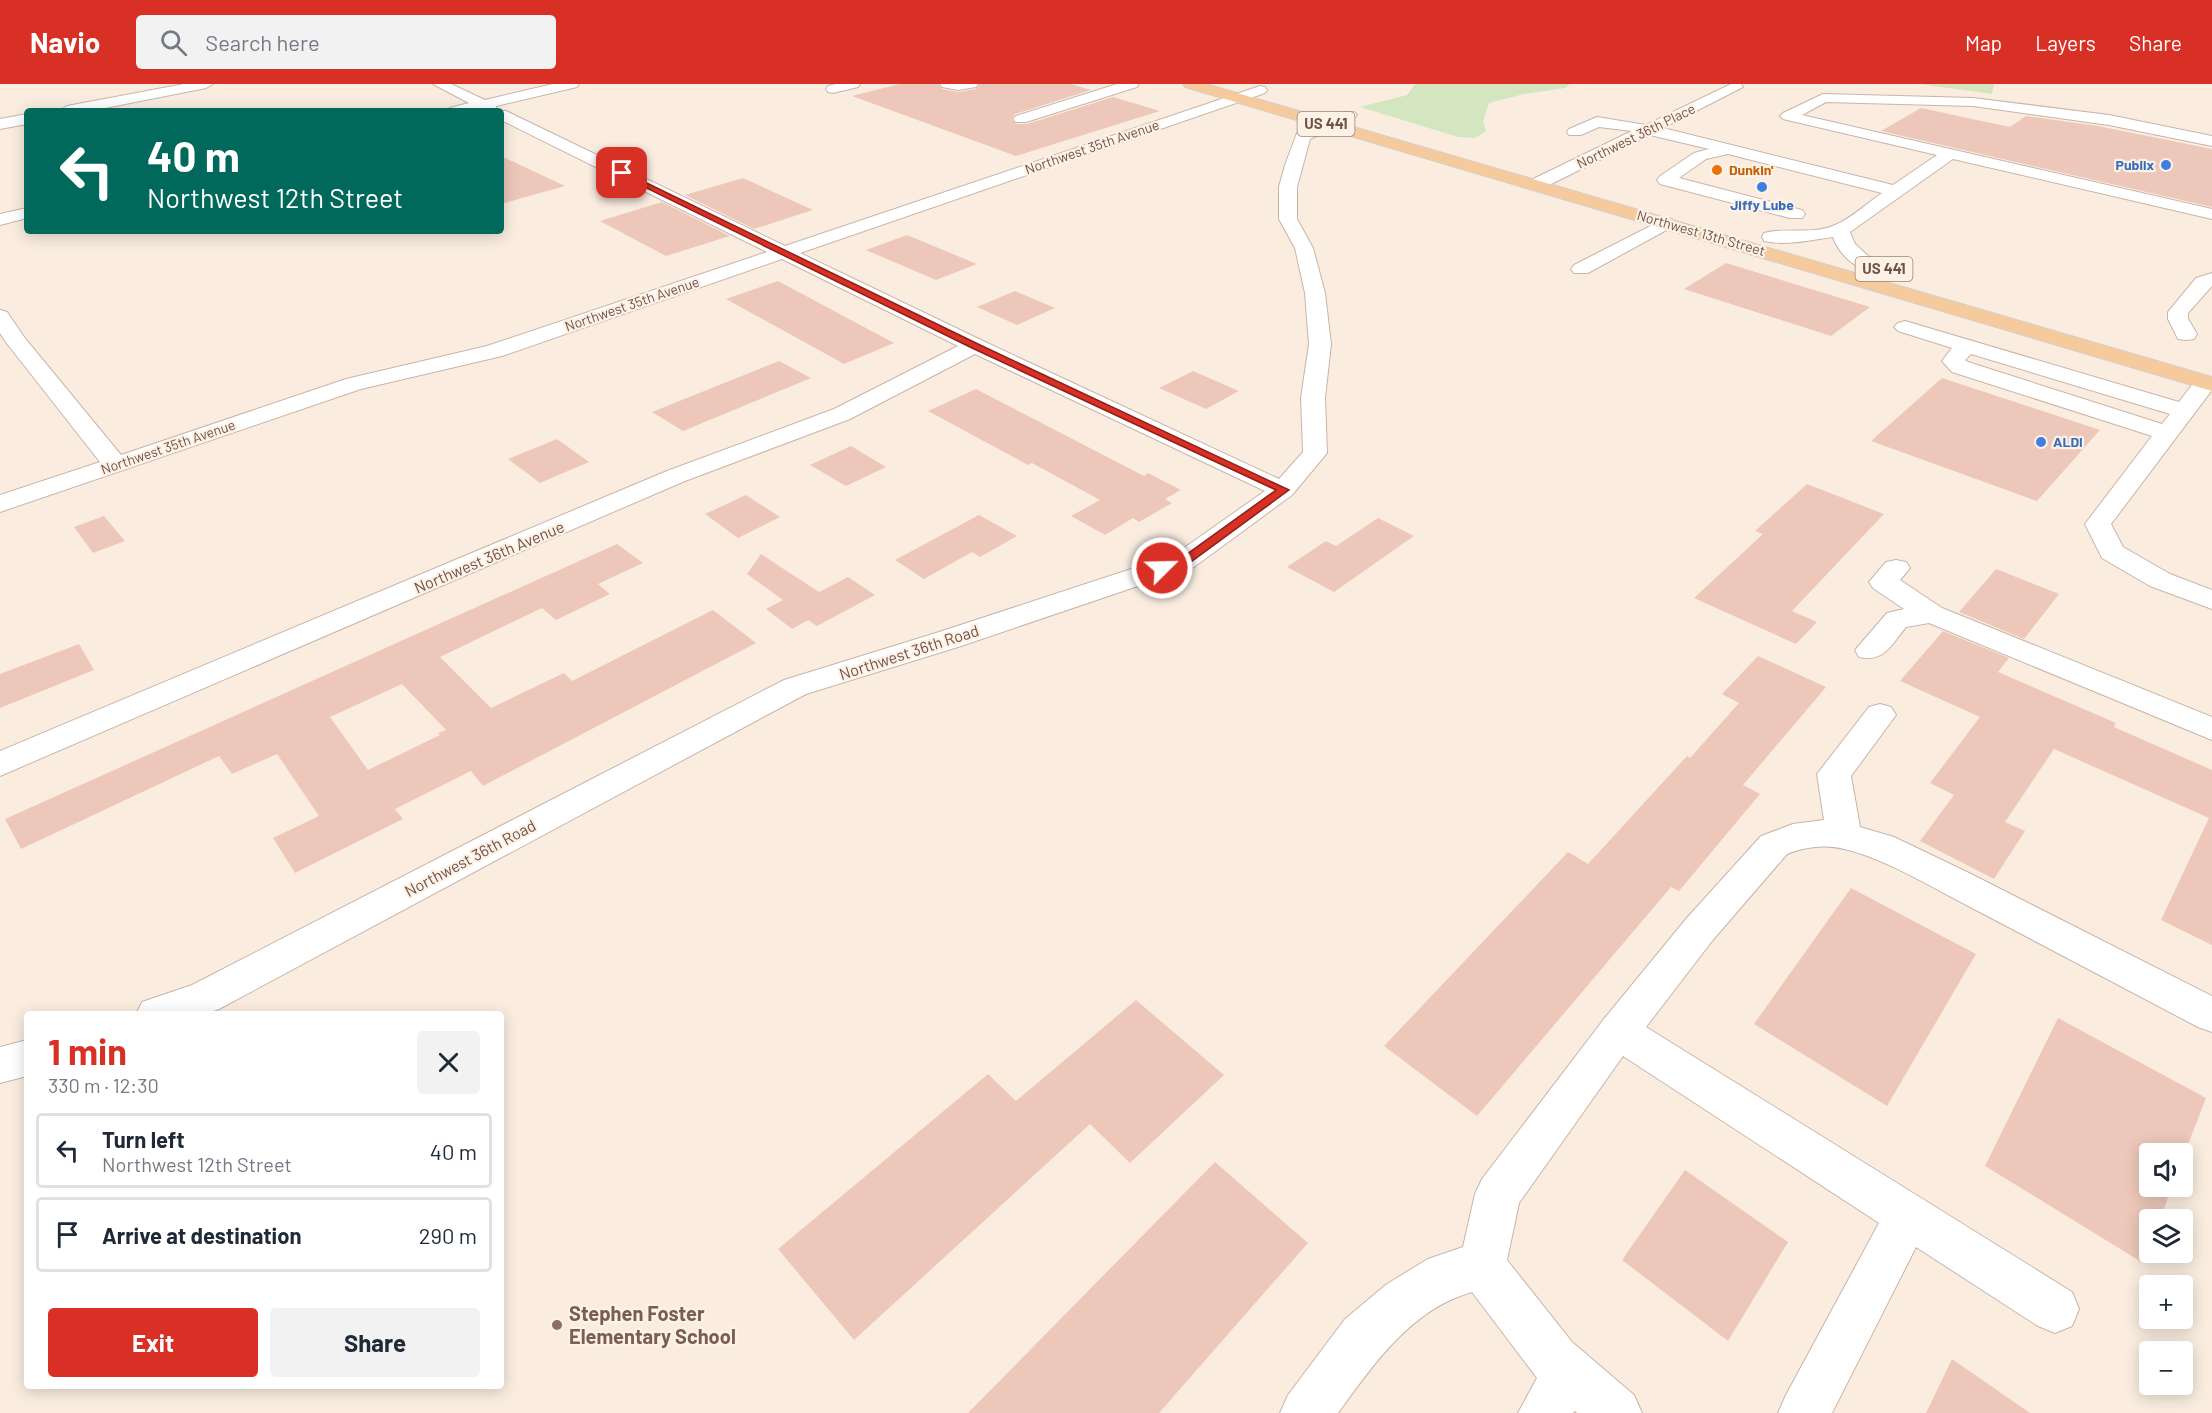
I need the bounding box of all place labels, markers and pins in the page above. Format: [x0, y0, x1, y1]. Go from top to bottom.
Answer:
pin [596, 147, 647, 198]
place label: Publix [2116, 156, 2154, 173]
marker: Publix [2159, 158, 2173, 172]
place label: Dunkin' [1729, 161, 1774, 178]
marker: Dunkin' [1710, 163, 1724, 177]
marker: Jiffy Lube [1755, 180, 1769, 194]
place label: Jiffy Lube [1730, 196, 1794, 213]
place label: ALDI [2053, 433, 2083, 450]
marker: ALDI [2034, 435, 2048, 449]
place label: Stephen Foster Elementary School [569, 1301, 736, 1348]
marker: Stephen Foster Elementary School [550, 1318, 564, 1332]

